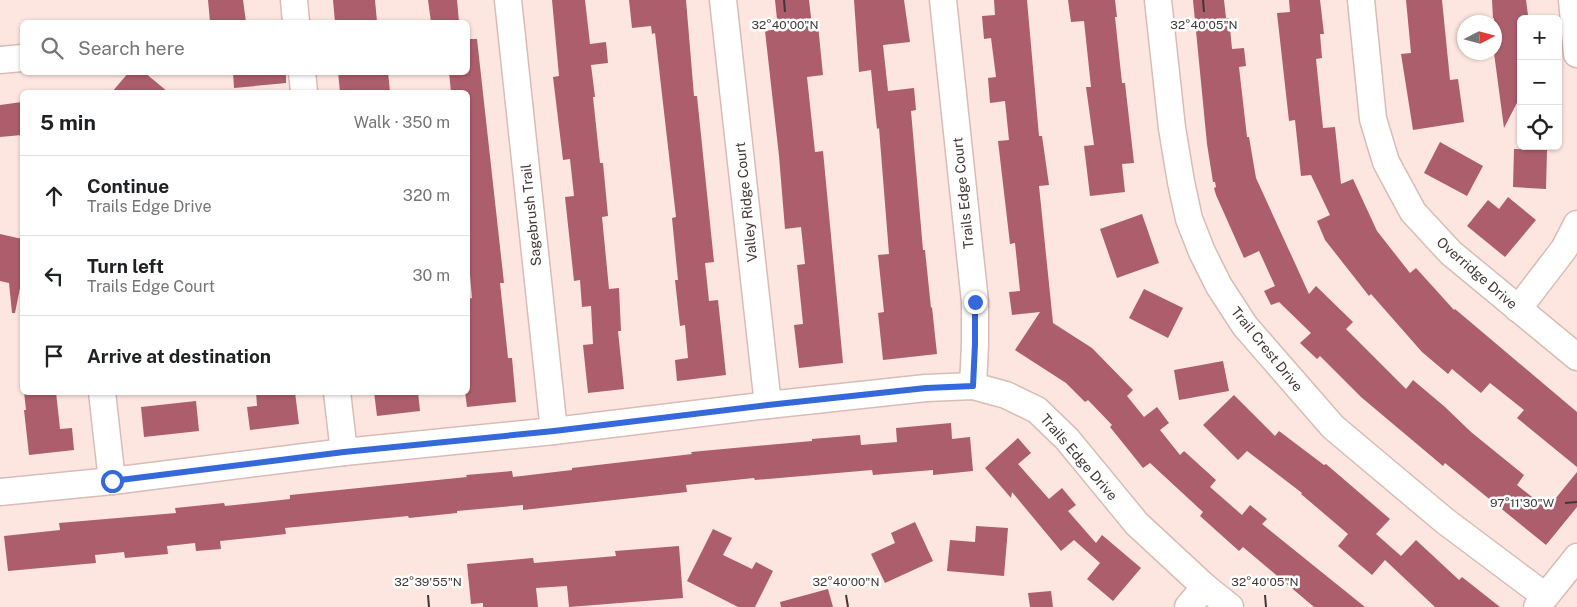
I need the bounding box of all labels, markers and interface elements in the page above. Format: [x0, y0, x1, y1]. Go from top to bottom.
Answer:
north arrow [1457, 15, 1502, 60]
map controls [1517, 15, 1562, 150]
button: + [1517, 15, 1562, 60]
text: 32°40'00"N [752, 18, 818, 32]
text: 32°40'05"N [1170, 18, 1238, 32]
search box [20, 20, 470, 75]
icon: search [38, 34, 66, 62]
text: Search here [78, 37, 185, 59]
button: − [1517, 60, 1562, 105]
button: locate [1517, 105, 1562, 150]
text: 5 min [40, 110, 96, 135]
text: Walk · 350 m [354, 113, 450, 132]
street label: Trails Edge Court [949, 137, 977, 249]
street label: Valley Ridge Court [732, 141, 760, 263]
street label: Sagebrush Trail [518, 163, 544, 267]
text: Continue [87, 175, 169, 197]
icon: ahead [40, 182, 68, 210]
text: 320 m [403, 186, 450, 205]
text: Trails Edge Drive [87, 197, 212, 216]
street label: Overridge Drive [1434, 234, 1520, 312]
text: Turn left [87, 255, 164, 277]
icon: left [40, 262, 68, 290]
text: 30 m [413, 266, 450, 285]
text: Trails Edge Court [87, 277, 215, 296]
route end [964, 291, 987, 314]
street label: Trail Crest Drive [1228, 303, 1306, 395]
icon: arrive [40, 342, 68, 370]
text: Arrive at destination [87, 345, 271, 367]
street label: Trails Edge Drive [1037, 411, 1121, 503]
route start [101, 470, 124, 493]
text: 97°11'30"W [1490, 496, 1555, 510]
text: 32°39'55"N [394, 575, 462, 589]
text: 32°40'00"N [813, 575, 879, 589]
text: 32°40'05"N [1231, 575, 1299, 589]

